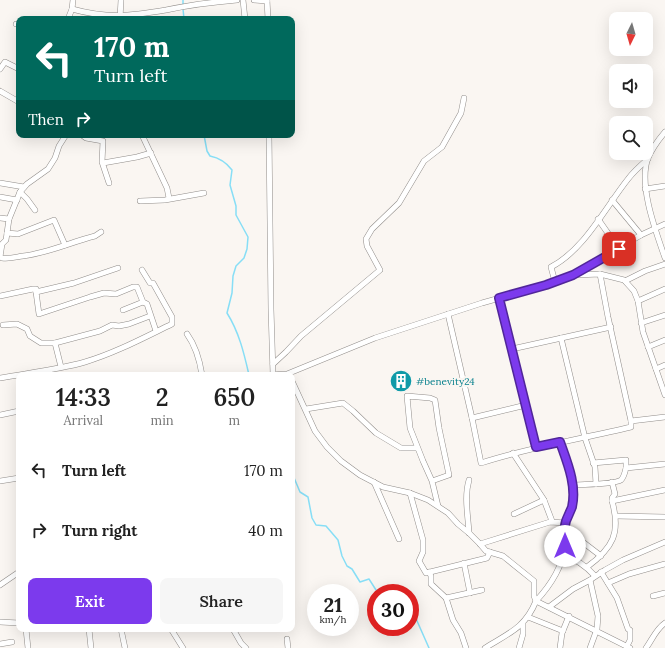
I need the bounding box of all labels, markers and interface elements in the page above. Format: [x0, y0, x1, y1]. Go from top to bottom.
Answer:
north arrow [609, 12, 653, 56]
map controls [609, 12, 653, 160]
text: 170 m [94, 29, 169, 65]
icon: left [28, 32, 80, 84]
text: Turn left [94, 64, 167, 87]
button: sound [609, 64, 653, 108]
icon: right [72, 108, 94, 130]
text: Then [28, 110, 64, 129]
button: search [609, 116, 653, 160]
pin [602, 232, 636, 266]
icon: arrive [608, 238, 630, 260]
building icon: #benevity24 [388, 368, 414, 394]
place label: #benevity24 [416, 375, 475, 388]
text: 14:33 [56, 382, 111, 413]
text: 2 [156, 382, 169, 413]
text: 650 [213, 382, 255, 413]
text: Arrival [63, 412, 103, 429]
text: min [151, 412, 174, 429]
text: m [229, 412, 240, 429]
icon: left [28, 459, 50, 481]
text: Turn left [62, 461, 126, 480]
text: 170 m [244, 461, 283, 480]
icon: right [28, 519, 50, 541]
text: Turn right [62, 521, 138, 540]
text: 40 m [248, 521, 283, 540]
position arrow [544, 525, 586, 567]
button: Exit [28, 578, 152, 624]
button: Share [160, 578, 283, 624]
speed limit sign: 30 [367, 584, 419, 636]
text: 21 [324, 592, 342, 617]
text: km/h [319, 613, 347, 626]

